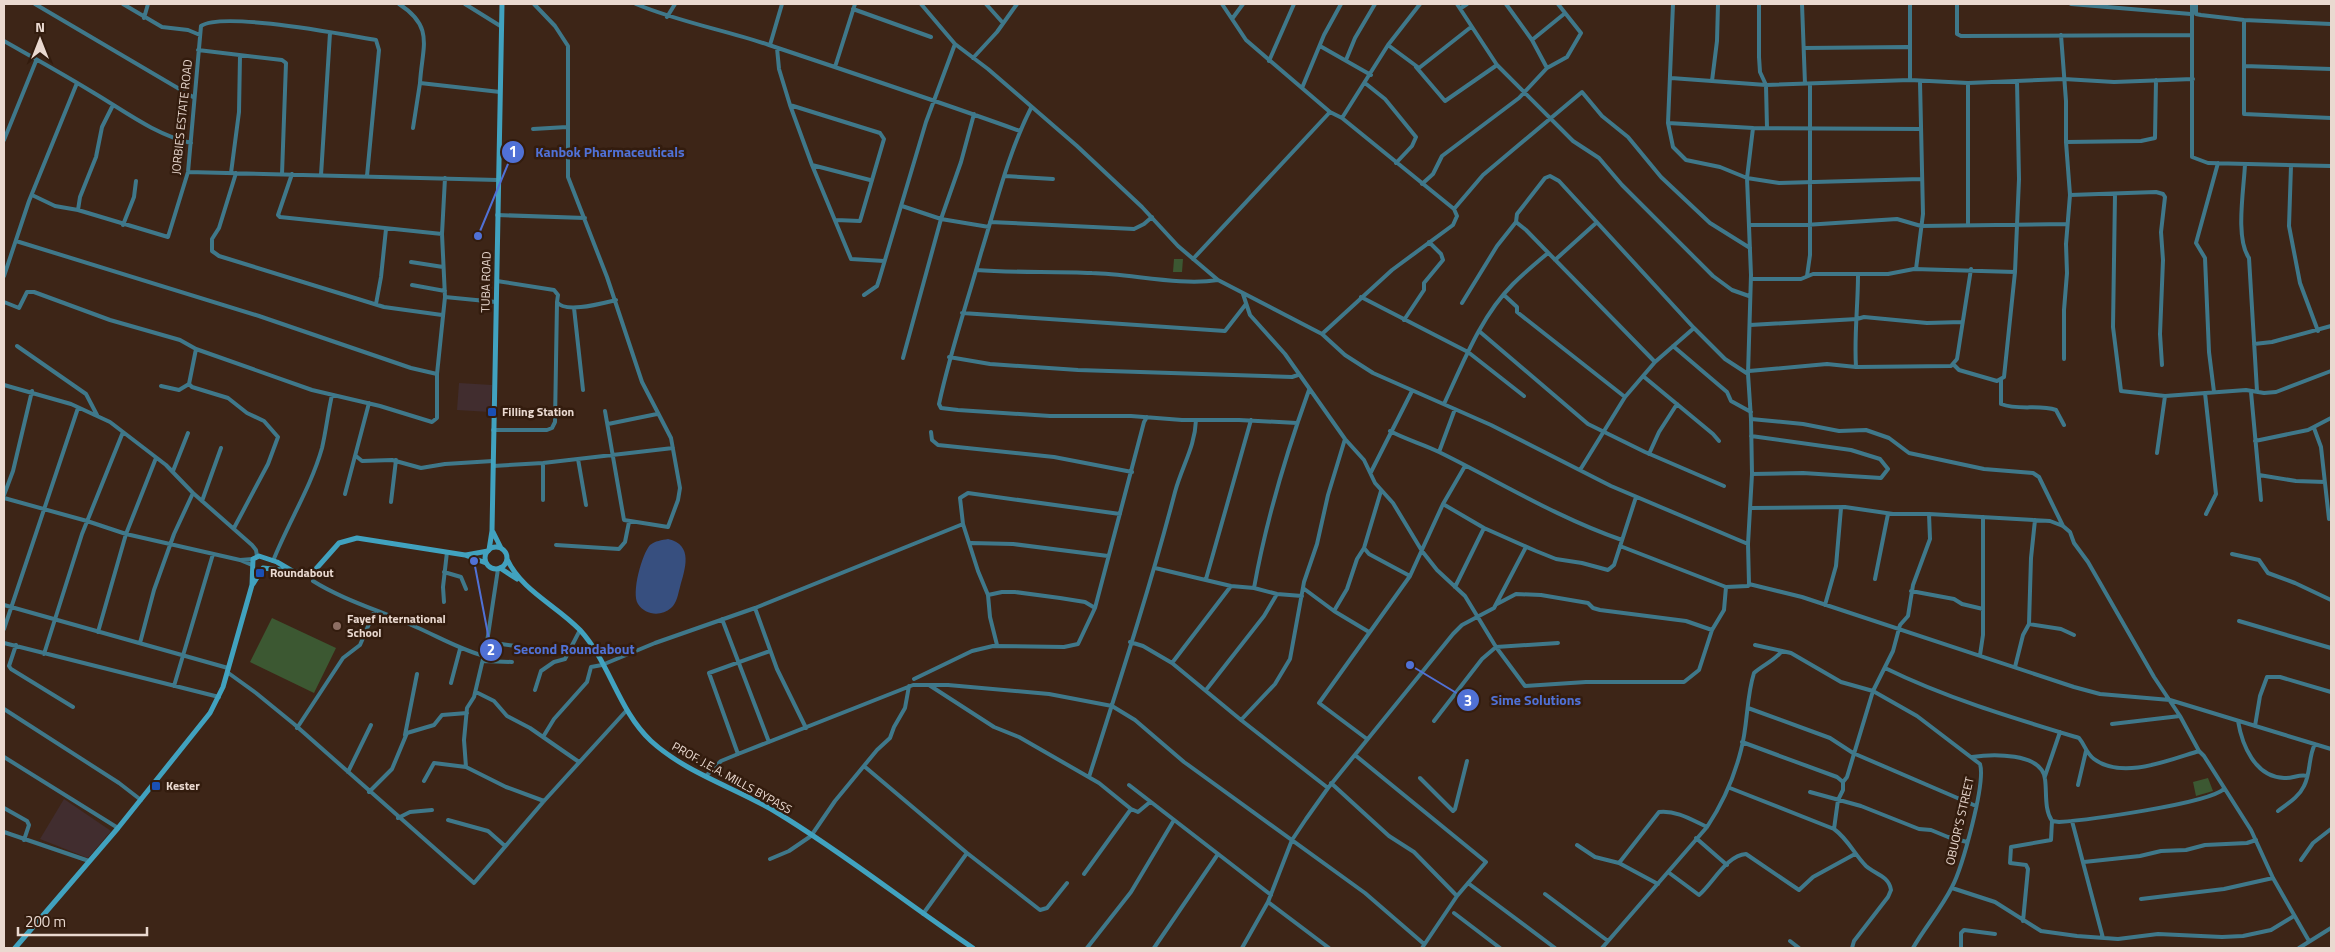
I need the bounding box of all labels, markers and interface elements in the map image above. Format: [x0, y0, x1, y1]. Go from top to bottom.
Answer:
north arrow [15, 15, 65, 65]
text: N [35, 16, 45, 37]
street label: JORBIES ESTATE ROAD [166, 58, 197, 176]
callout: Kanbok Pharmaceuticals [501, 138, 695, 167]
text: 1 [509, 140, 517, 163]
text: Kanbok Pharmaceuticals [535, 141, 685, 162]
street label: TUBA ROAD [475, 251, 496, 313]
place label: Filling Station [502, 402, 574, 421]
marker: Filling Station [486, 406, 498, 418]
place label: Roundabout [270, 563, 334, 582]
marker: Roundabout [254, 567, 266, 579]
place label: Fayef International School [347, 609, 446, 642]
marker: Fayef International School [331, 620, 343, 632]
callout: Second Roundabout [479, 635, 645, 664]
text: 2 [487, 638, 495, 661]
text: Second Roundabout [513, 638, 635, 659]
callout: Sime Solutions [1456, 686, 1591, 715]
text: 3 [1464, 689, 1472, 712]
text: Sime Solutions [1491, 689, 1582, 710]
street label: PROF. J.E.A. MILLS BYPASS [669, 737, 796, 819]
street label: OBUOR’S STREET [1940, 774, 1979, 867]
place label: Kester [166, 776, 200, 795]
marker: Kester [150, 780, 162, 792]
scale bar [18, 904, 146, 936]
text: 200 m [25, 910, 66, 933]

